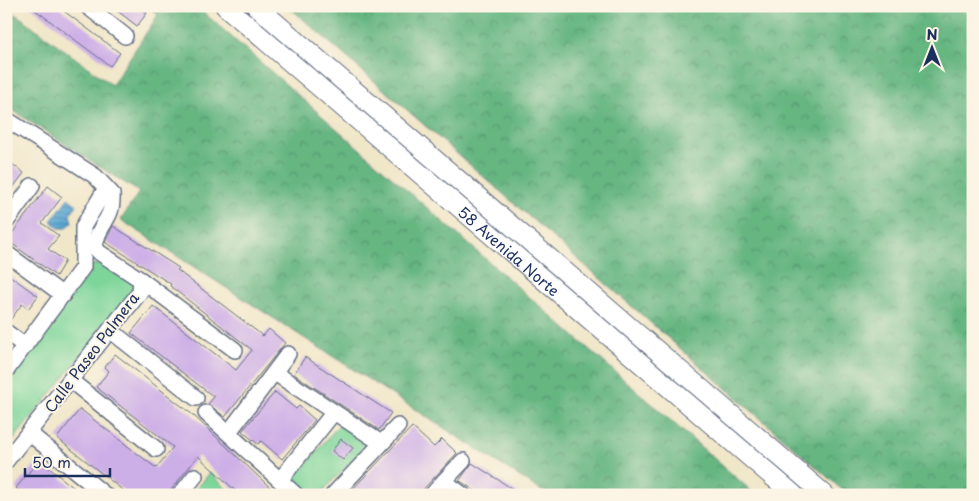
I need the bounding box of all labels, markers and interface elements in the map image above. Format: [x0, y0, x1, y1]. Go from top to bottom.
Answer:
north arrow [906, 22, 956, 72]
text: N [926, 24, 938, 45]
street label: 58 Avenida Norte [453, 200, 565, 301]
street label: Calle Paseo Palmera [38, 286, 144, 417]
scale bar [25, 446, 110, 478]
text: 50 m [32, 450, 71, 473]

